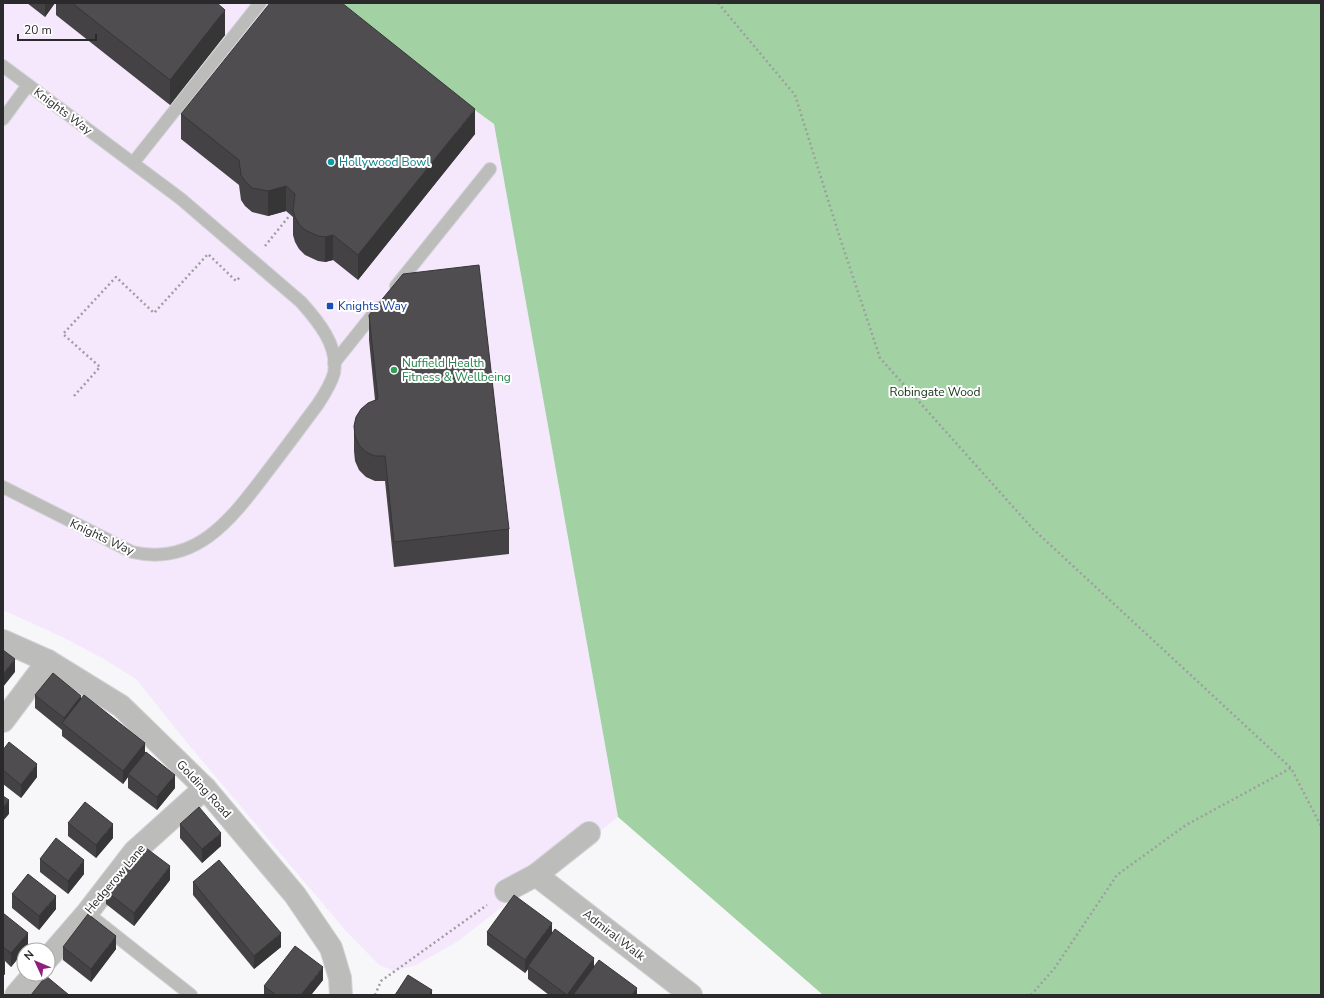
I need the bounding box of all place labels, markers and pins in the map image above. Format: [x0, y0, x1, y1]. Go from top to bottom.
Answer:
place label: Hollywood Bowl [339, 154, 430, 170]
marker: Hollywood Bowl [326, 157, 336, 167]
place label: Knights Way [338, 298, 408, 314]
marker: Knights Way [325, 301, 335, 311]
place label: Nuffield Health Fitness & Wellbeing [402, 355, 511, 385]
marker: Nuffield Health Fitness & Wellbeing [389, 365, 399, 375]

